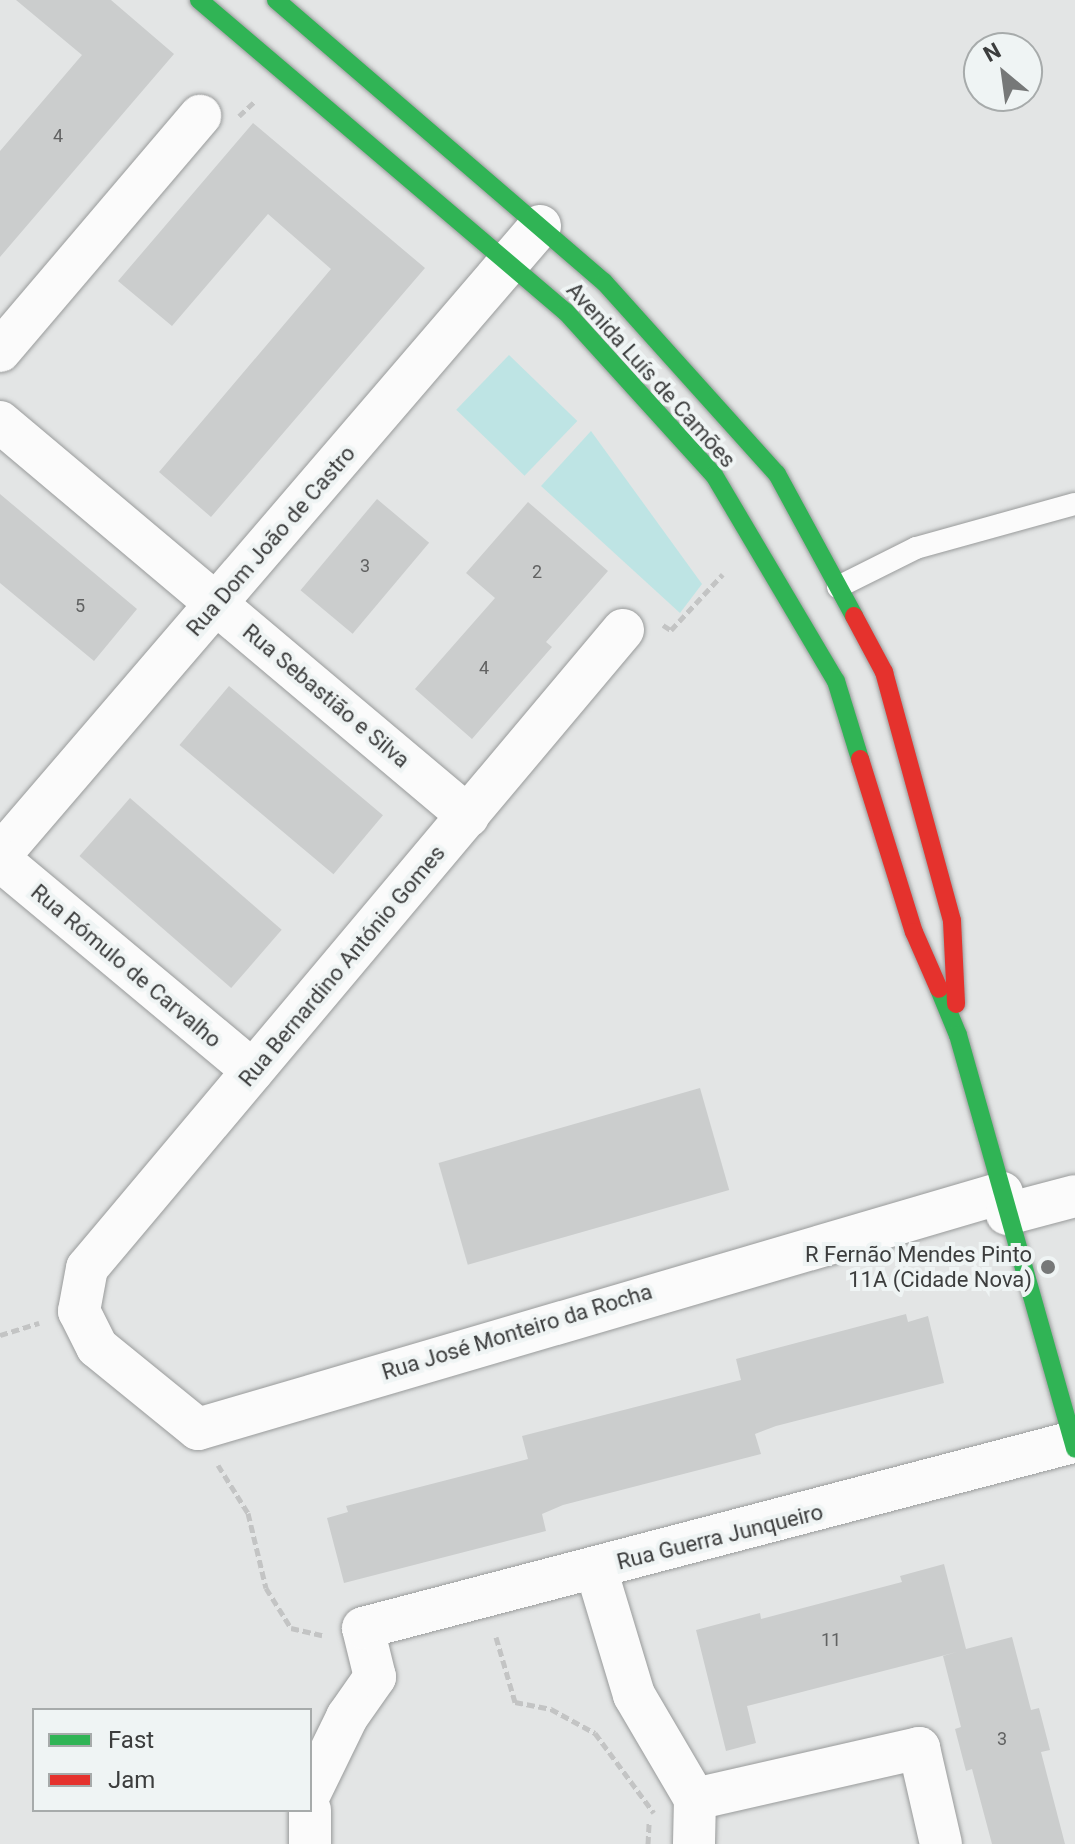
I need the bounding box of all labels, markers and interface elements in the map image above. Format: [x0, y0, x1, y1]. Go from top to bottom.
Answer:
north arrow [963, 32, 1043, 112]
text: N [979, 38, 1005, 67]
house number: 4 [53, 125, 63, 147]
street label: Avenida Luís de Camões [561, 277, 741, 473]
street label: Rua Dom João de Castro [181, 440, 361, 642]
house number: 3 [360, 555, 370, 577]
house number: 2 [532, 561, 542, 583]
house number: 5 [75, 595, 85, 617]
street label: Rua Sebastião e Silva [237, 619, 415, 773]
house number: 4 [479, 657, 489, 679]
street label: Rua Bernardino António Gomes [233, 840, 451, 1092]
street label: Rua Rómulo de Carvalho [26, 879, 226, 1053]
place label: R Fernão Mendes Pinto 11A (Cidade Nova) [805, 1241, 1032, 1292]
marker: R Fernão Mendes Pinto 11A (Cidade Nova) [1039, 1258, 1057, 1276]
street label: Rua José Monteiro da Rocha [379, 1278, 655, 1386]
street label: Rua Guerra Junqueiro [614, 1499, 826, 1575]
house number: 11 [821, 1629, 841, 1651]
legend [32, 1708, 312, 1812]
text: Fast [108, 1726, 154, 1754]
house number: 3 [997, 1728, 1007, 1750]
text: Jam [108, 1766, 155, 1794]

